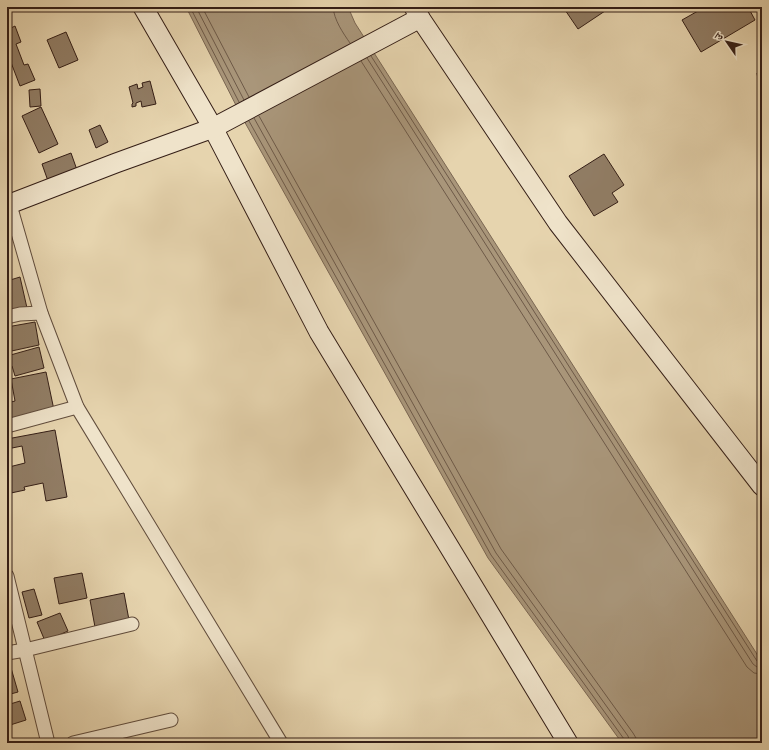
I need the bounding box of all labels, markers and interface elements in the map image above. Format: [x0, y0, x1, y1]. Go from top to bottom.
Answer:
north arrow [707, 22, 747, 62]
text: उ [712, 30, 729, 45]

